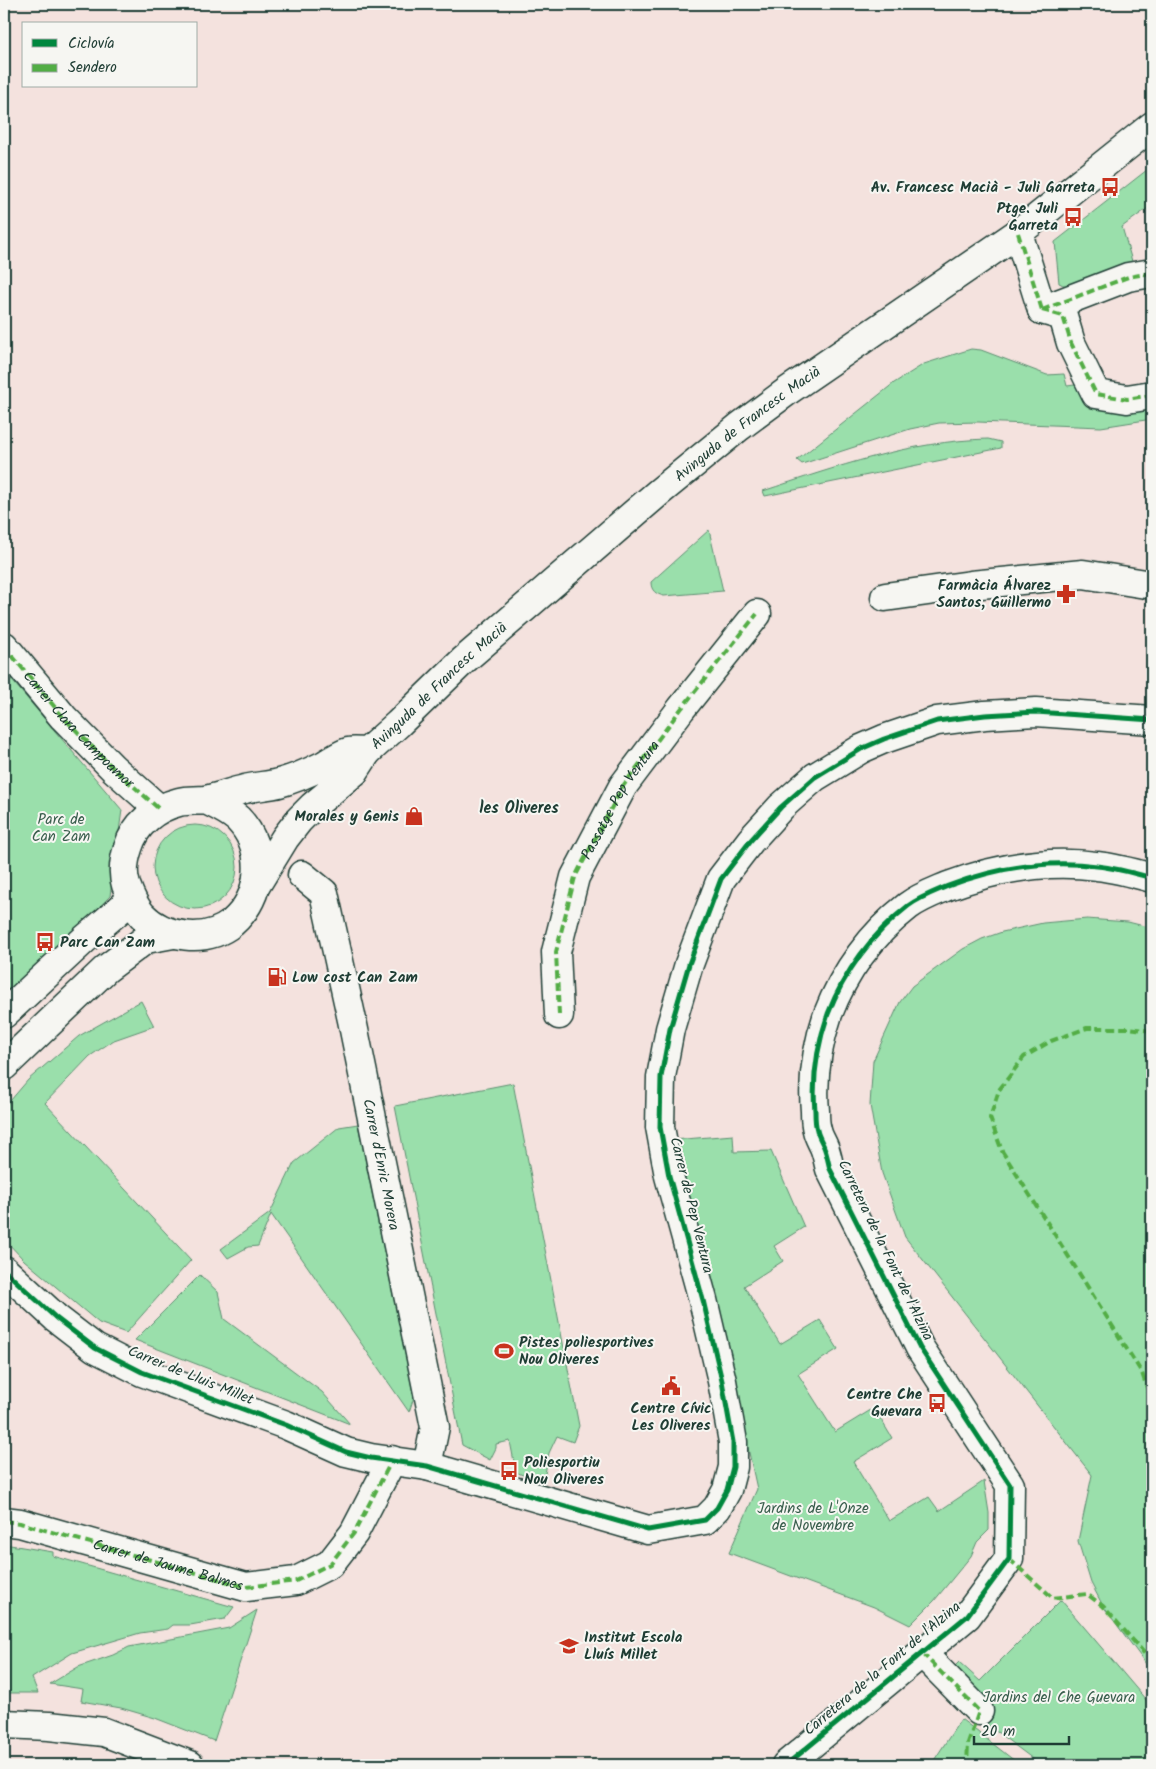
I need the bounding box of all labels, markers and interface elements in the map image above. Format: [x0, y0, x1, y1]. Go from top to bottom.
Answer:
legend [22, 22, 198, 88]
text: Ciclovía [68, 32, 115, 56]
text: Sendero [68, 56, 117, 80]
place label: Av. Francesc Macià - Juli Garreta [871, 176, 1095, 200]
bus stop icon: Av. Francesc Macià - Juli Garreta [1099, 176, 1121, 198]
place label: Ptge. Juli Garreta [997, 197, 1059, 238]
bus stop icon: Ptge. Juli Garreta [1062, 206, 1084, 228]
street label: Avinguda de Francesc Macià [669, 361, 826, 488]
place label: Farmàcia Álvarez Santos, Guillermo [936, 574, 1051, 615]
pharmacy icon: Farmàcia Álvarez Santos, Guillermo [1055, 583, 1077, 605]
street label: Avinguda de Francesc Macià [366, 617, 513, 756]
street label: Carrer Clara Campoamor [16, 666, 140, 795]
street label: Passatge Pep Ventura [575, 735, 666, 864]
district label: les Oliveres [479, 796, 559, 821]
place label: Morales y Genis [295, 805, 399, 829]
shop icon: Morales y Genis [403, 805, 425, 827]
park label: Parc de Can Zam [32, 808, 90, 849]
bus stop icon: Parc Can Zam [34, 931, 56, 953]
place label: Parc Can Zam [60, 931, 155, 955]
fuel station icon: Low cost Can Zam [266, 966, 288, 988]
place label: Low cost Can Zam [292, 966, 418, 990]
street label: Carrer d'Enric Morera [355, 1097, 406, 1233]
street label: Carrer de Pep Ventura [662, 1135, 720, 1276]
street label: Carretera de la Font de l'Alzina [831, 1156, 939, 1345]
place label: Pistes poliesportives Nou Oliveres [519, 1331, 654, 1372]
street label: Carrer de Lluis Millet [124, 1340, 258, 1412]
sports icon: Pistes poliesportives Nou Oliveres [493, 1340, 515, 1362]
public building icon: Centre Cívic Les Oliveres [660, 1375, 682, 1397]
place label: Centre Che Guevara [847, 1383, 923, 1424]
bus stop icon: Centre Che Guevara [926, 1392, 948, 1414]
place label: Centre Cívic Les Oliveres [631, 1397, 711, 1438]
place label: Poliesportiu Nou Oliveres [524, 1451, 604, 1492]
bus stop icon: Poliesportiu Nou Oliveres [498, 1460, 520, 1482]
park label: Jardins de L'Onze de Novembre [757, 1497, 869, 1538]
street label: Carrer de Jaume Balmes [90, 1533, 246, 1599]
street label: Carretera de la Font de l'Alzina [799, 1596, 966, 1742]
place label: Institut Escola Lluís Millet [584, 1626, 683, 1667]
school or university icon: Institut Escola Lluís Millet [558, 1635, 580, 1657]
park label: Jardins del Che Guevara [983, 1686, 1135, 1710]
scale bar [974, 1714, 1068, 1746]
text: 20 m [981, 1720, 1015, 1744]

